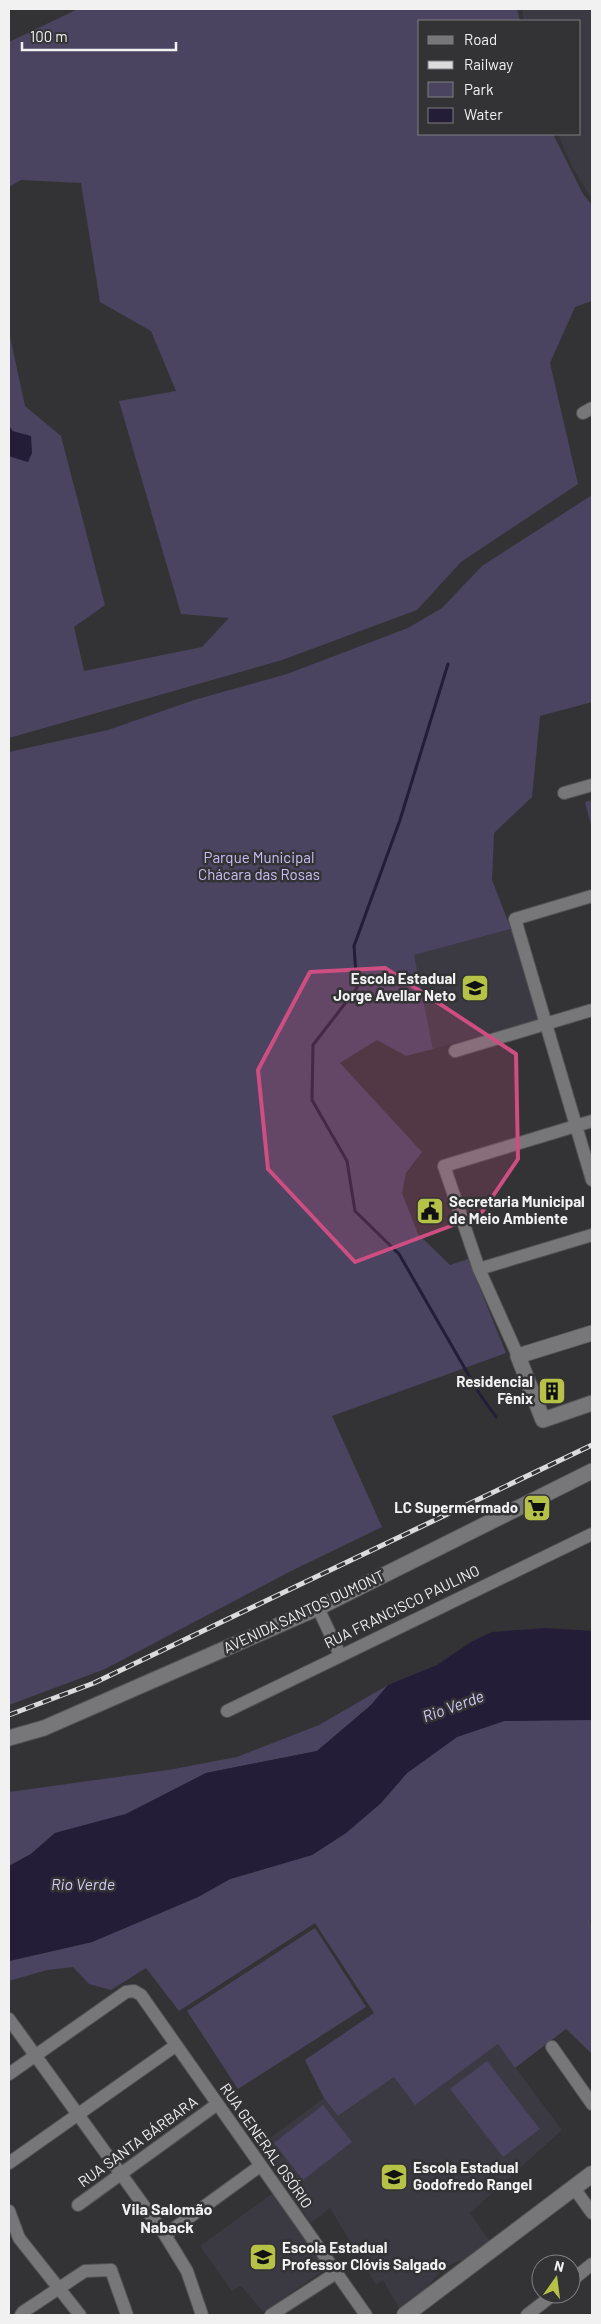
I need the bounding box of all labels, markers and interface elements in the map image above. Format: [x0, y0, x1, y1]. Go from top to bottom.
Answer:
scale bar [22, 20, 176, 52]
legend [418, 20, 581, 135]
text: 100 m [30, 27, 68, 45]
text: Road [464, 30, 497, 48]
text: Railway [464, 55, 513, 73]
text: Park [464, 80, 494, 98]
text: Water [464, 105, 503, 123]
park label: Parque Municipal Chácara das Rosas [198, 848, 320, 883]
place label: Escola Estadual Jorge Avellar Neto [333, 969, 456, 1004]
school or university icon: Escola Estadual Jorge Avellar Neto [460, 973, 490, 1003]
place label: Secretaria Municipal de Meio Ambiente [449, 1192, 585, 1227]
public building icon: Secretaria Municipal de Meio Ambiente [415, 1196, 445, 1226]
place label: Residencial Fênix [456, 1372, 533, 1407]
building icon: Residencial Fênix [537, 1376, 567, 1406]
supermarket icon: LC Supermermado [522, 1493, 552, 1523]
place label: LC Supermermado [394, 1498, 518, 1516]
street label: RUA FRANCISCO PAULINO [321, 1561, 482, 1652]
street label: AVENIDA SANTOS DUMONT [220, 1566, 387, 1656]
water label: Rio Verde [420, 1686, 486, 1725]
water label: Rio Verde [51, 1874, 115, 1893]
street label: RUA GENERAL OSÓRIO [217, 2080, 317, 2211]
street label: RUA SANTA BÁRBARA [74, 2092, 201, 2191]
place label: Escola Estadual Godofredo Rangel [413, 2158, 532, 2193]
school or university icon: Escola Estadual Godofredo Rangel [379, 2162, 409, 2192]
district label: Vila Salomão Naback [122, 2199, 213, 2236]
place label: Escola Estadual Professor Clóvis Salgado [282, 2238, 446, 2273]
school or university icon: Escola Estadual Professor Clóvis Salgado [248, 2242, 278, 2272]
north arrow [531, 2254, 581, 2304]
text: N [553, 2257, 566, 2275]

